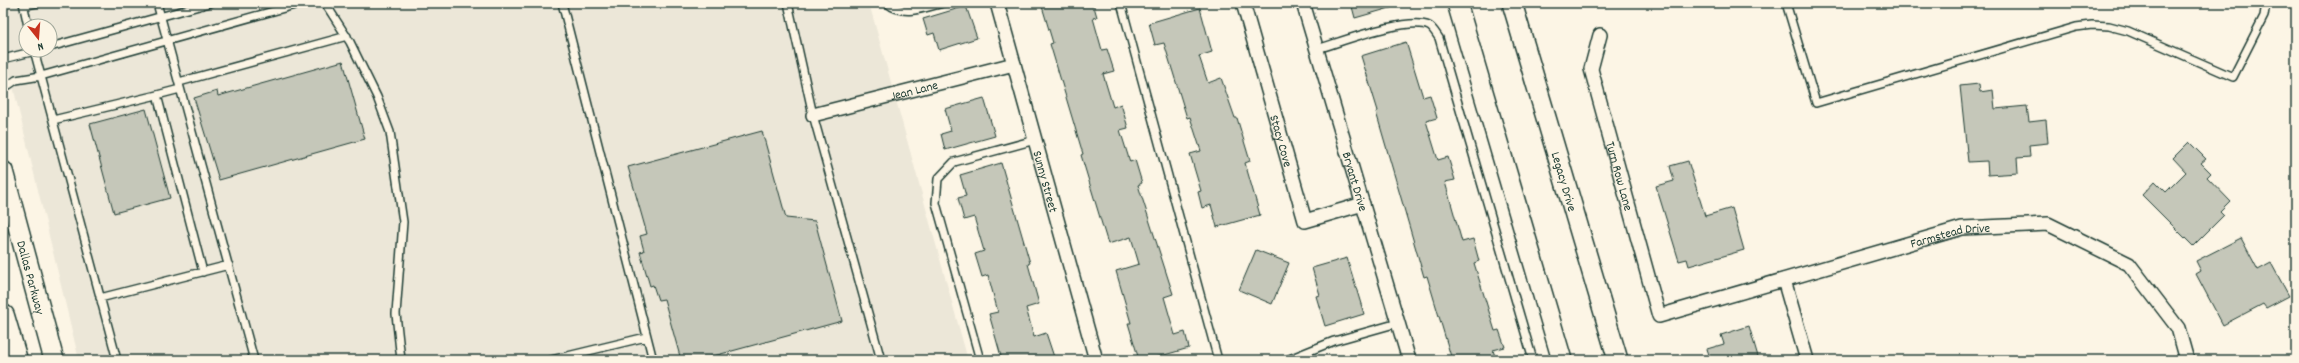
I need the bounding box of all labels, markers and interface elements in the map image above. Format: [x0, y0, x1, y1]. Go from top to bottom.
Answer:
north arrow [18, 18, 58, 58]
text: N [35, 37, 45, 54]
street label: Jean Lane [888, 77, 941, 107]
street label: Stacy Cove [1263, 113, 1296, 170]
street label: Turn Row Lane [1599, 140, 1637, 214]
street label: Sunny Street [1026, 149, 1062, 215]
street label: Bryant Drive [1336, 150, 1371, 214]
street label: Legacy Drive [1545, 150, 1580, 214]
street label: Farmstead Drive [1908, 220, 1991, 255]
street label: Dallas Parkway [10, 239, 48, 318]

